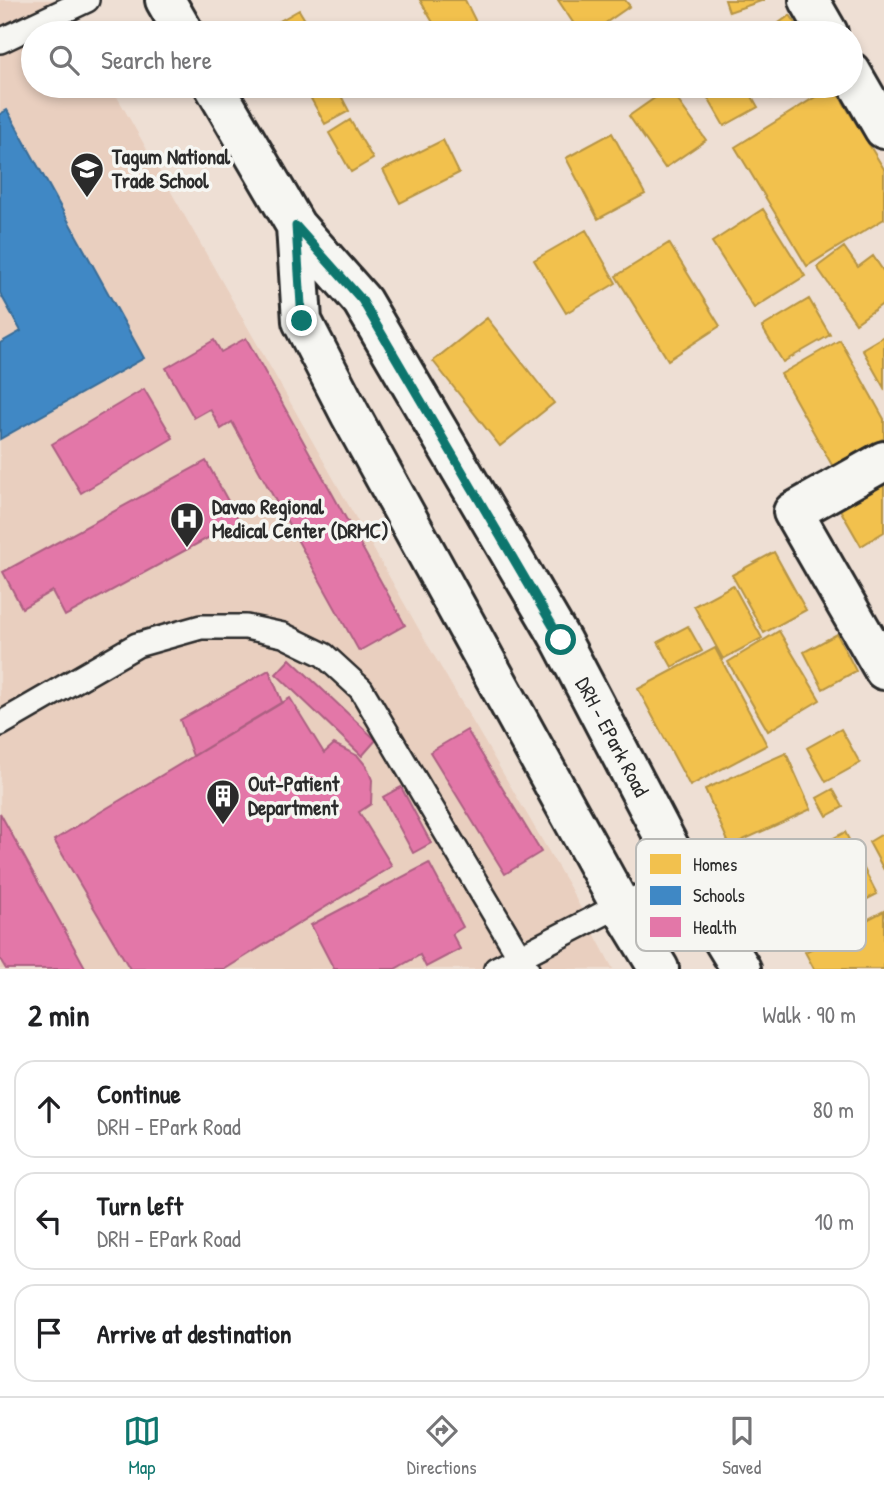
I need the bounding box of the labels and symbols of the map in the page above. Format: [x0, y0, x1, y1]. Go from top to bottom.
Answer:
place label: Tagum National Trade School [111, 142, 230, 195]
school or university icon: Tagum National Trade School [68, 150, 106, 199]
route end [286, 305, 317, 336]
place label: Davao Regional Medical Center (DRMC) [212, 492, 389, 545]
hospital icon: Davao Regional Medical Center (DRMC) [168, 500, 206, 549]
route start [545, 624, 576, 655]
street label: DRH - EPark Road [569, 672, 656, 801]
place label: Out-Patient Department [248, 769, 340, 823]
building icon: Out-Patient Department [204, 777, 242, 826]
legend [636, 839, 866, 951]
text: Homes [693, 851, 737, 877]
text: Schools [693, 882, 745, 908]
text: Health [693, 914, 736, 940]

